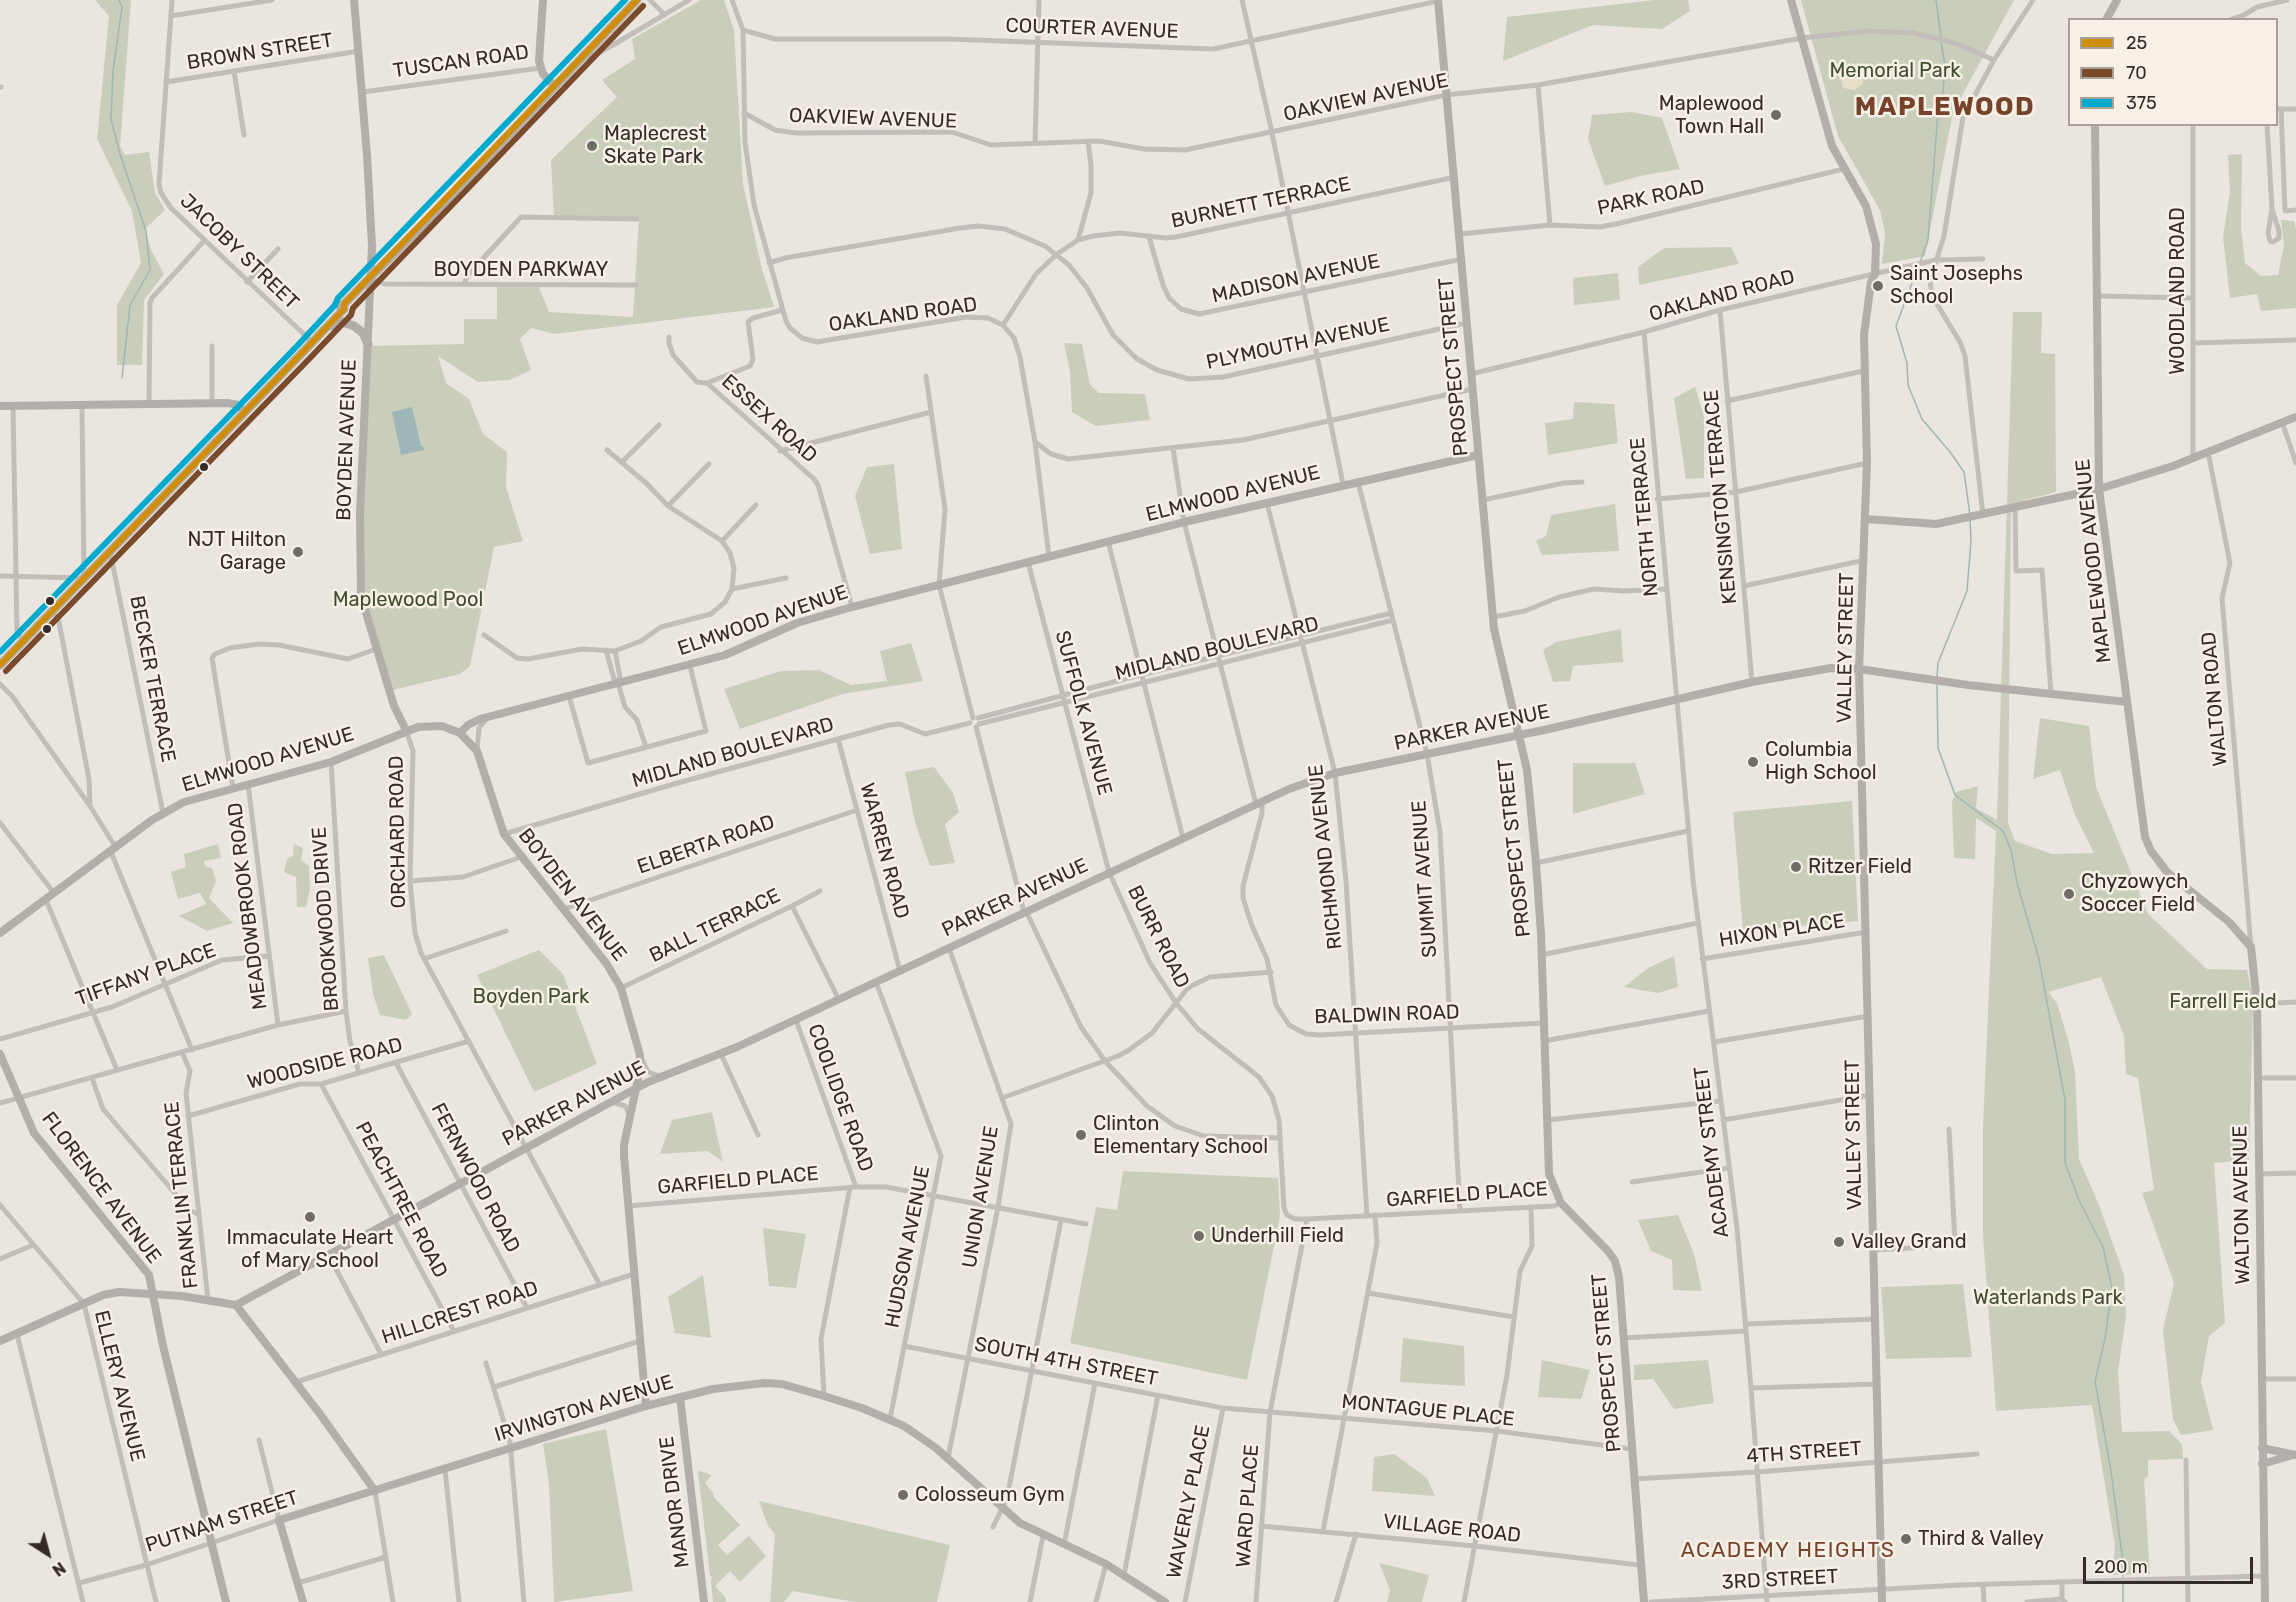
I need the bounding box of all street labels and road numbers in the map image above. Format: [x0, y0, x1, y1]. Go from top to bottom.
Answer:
street label: COURTER AVENUE [1005, 14, 1179, 44]
street label: BROWN STREET [185, 29, 335, 75]
street label: TUSCAN ROAD [392, 41, 530, 83]
street label: OAKVIEW AVENUE [1281, 69, 1451, 127]
street label: OAKVIEW AVENUE [789, 104, 957, 134]
street label: BURNETT TERRACE [1169, 172, 1353, 234]
street label: PARK ROAD [1595, 175, 1707, 221]
street label: JACOBY STREET [175, 189, 303, 315]
street label: WOODLAND ROAD [2166, 207, 2190, 375]
street label: MADISON AVENUE [1210, 249, 1382, 309]
street label: BOYDEN PARKWAY [434, 258, 608, 282]
street label: OAKLAND ROAD [1647, 265, 1797, 327]
street label: PROSPECT STREET [1434, 277, 1474, 457]
street label: OAKLAND ROAD [827, 293, 979, 337]
street label: PLYMOUTH AVENUE [1204, 313, 1392, 375]
street label: BOYDEN AVENUE [332, 359, 362, 521]
street label: ESSEX ROAD [716, 370, 822, 468]
street label: KENSINGTON TERRACE [1700, 389, 1742, 605]
street label: NORTH TERRACE [1626, 436, 1664, 598]
street label: MAPLEWOOD AVENUE [2071, 458, 2117, 664]
street label: ELMWOOD AVENUE [1143, 461, 1323, 527]
street label: VALLEY STREET [1833, 572, 1859, 724]
street label: ELMWOOD AVENUE [675, 581, 851, 661]
street label: BECKER TERRACE [124, 594, 180, 764]
street label: MIDLAND BOULEVARD [1113, 612, 1321, 686]
street label: SUFFOLK AVENUE [1050, 628, 1116, 798]
street label: WALTON ROAD [2197, 631, 2233, 767]
street label: PARKER AVENUE [1392, 700, 1552, 756]
street label: MIDLAND BOULEVARD [629, 713, 837, 793]
street label: ELMWOOD AVENUE [179, 722, 357, 798]
street label: ORCHARD ROAD [385, 755, 411, 909]
street label: PROSPECT STREET [1494, 758, 1536, 938]
street label: RICHMOND AVENUE [1304, 763, 1348, 951]
street label: WARREN ROAD [854, 780, 914, 922]
street label: SUMMIT AVENUE [1408, 799, 1442, 959]
street label: MEADOWBROOK ROAD [223, 801, 273, 1011]
street label: ELBERTA ROAD [634, 810, 778, 880]
street label: BOYDEN AVENUE [513, 824, 631, 966]
street label: BROOKWOOD DRIVE [308, 826, 344, 1012]
street label: PARKER AVENUE [938, 854, 1092, 942]
street label: BURR ROAD [1122, 882, 1194, 992]
street label: BALL TERRACE [646, 884, 784, 968]
street label: HIXON PLACE [1717, 909, 1847, 953]
street label: TIFFANY PLACE [73, 939, 219, 1011]
street label: BALDWIN ROAD [1314, 1000, 1460, 1030]
street label: COOLIDGE ROAD [802, 1021, 878, 1175]
street label: WOODSIDE ROAD [245, 1033, 405, 1095]
street label: PARKER AVENUE [498, 1056, 650, 1152]
street label: VALLEY STREET [1841, 1059, 1867, 1211]
street label: ACADEMY STREET [1690, 1065, 1734, 1239]
street label: FERNWOOD ROAD [425, 1099, 525, 1257]
street label: FRANKLIN TERRACE [160, 1100, 204, 1290]
street label: FLORENCE AVENUE [36, 1108, 166, 1268]
street label: PEACHTREE ROAD [350, 1118, 452, 1282]
street label: UNION AVENUE [958, 1124, 1004, 1270]
street label: WALTON AVENUE [2229, 1125, 2255, 1285]
street label: GARFIELD PLACE [656, 1162, 820, 1200]
street label: HUDSON AVENUE [881, 1164, 935, 1330]
street label: GARFIELD PLACE [1385, 1177, 1549, 1213]
street label: PROSPECT STREET [1587, 1273, 1627, 1453]
street label: HILLCREST ROAD [379, 1276, 541, 1350]
street label: ELLERY AVENUE [89, 1308, 149, 1464]
street label: SOUTH 4TH STREET [972, 1332, 1160, 1392]
street label: IRVINGTON AVENUE [492, 1370, 676, 1448]
street label: MONTAGUE PLACE [1340, 1390, 1516, 1432]
street label: WAVERLY PLACE [1162, 1423, 1216, 1581]
street label: MANOR DRIVE [655, 1435, 695, 1569]
street label: 4TH STREET [1746, 1437, 1862, 1469]
street label: WARD PLACE [1232, 1444, 1264, 1568]
street label: PUTNAM STREET [143, 1486, 301, 1558]
street label: VILLAGE ROAD [1382, 1510, 1522, 1548]
street label: 3RD STREET [1721, 1565, 1839, 1595]

